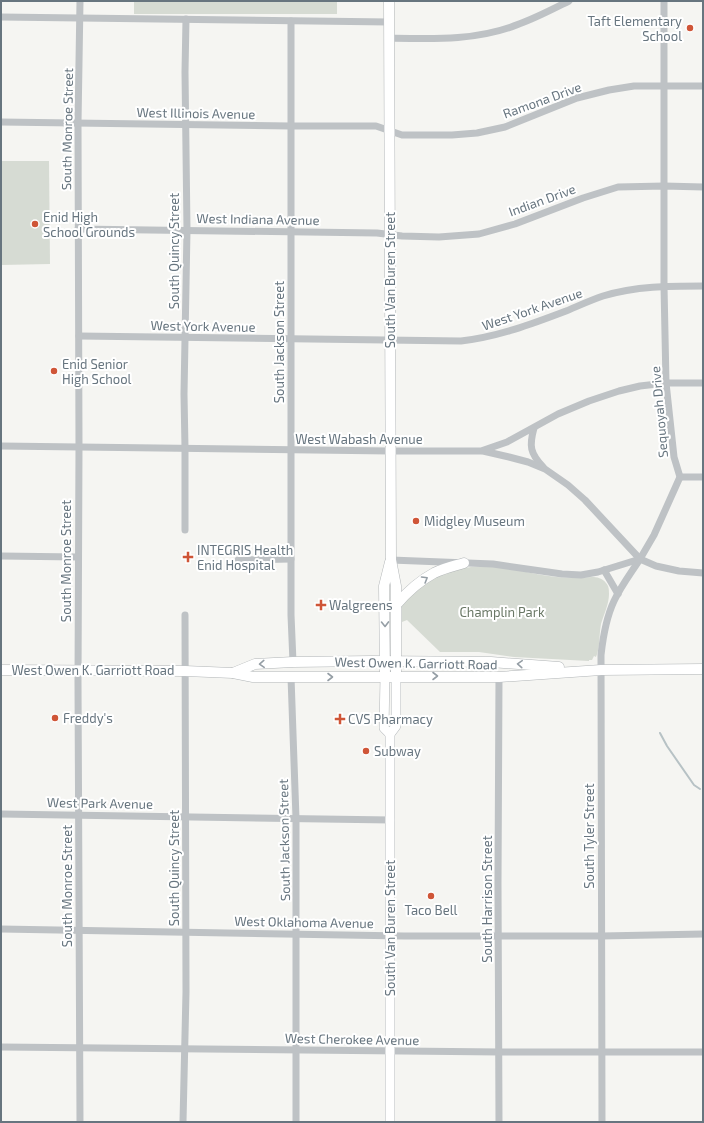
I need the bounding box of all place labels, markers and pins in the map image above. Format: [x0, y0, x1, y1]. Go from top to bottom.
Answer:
place label: Taft Elementary School [588, 13, 682, 44]
marker: Taft Elementary School [685, 23, 695, 33]
place label: Enid High School Grounds [43, 209, 135, 240]
marker: Enid High School Grounds [30, 219, 40, 229]
place label: Enid Senior High School [62, 356, 132, 387]
marker: Enid Senior High School [49, 366, 59, 376]
place label: Midgley Museum [424, 513, 525, 529]
marker: Midgley Museum [411, 516, 421, 526]
place label: INTEGRIS Health Enid Hospital [197, 542, 293, 573]
marker: INTEGRIS Health Enid Hospital [182, 551, 194, 563]
place label: Walgreens [329, 597, 393, 613]
marker: Walgreens [316, 600, 326, 610]
place label: Freddy's [63, 710, 113, 726]
place label: CVS Pharmacy [348, 711, 433, 727]
marker: Freddy's [50, 713, 60, 723]
marker: CVS Pharmacy [335, 714, 345, 724]
place label: Subway [374, 743, 421, 759]
marker: Subway [361, 746, 371, 756]
marker: Taco Bell [426, 891, 436, 901]
place label: Taco Bell [405, 902, 458, 918]

